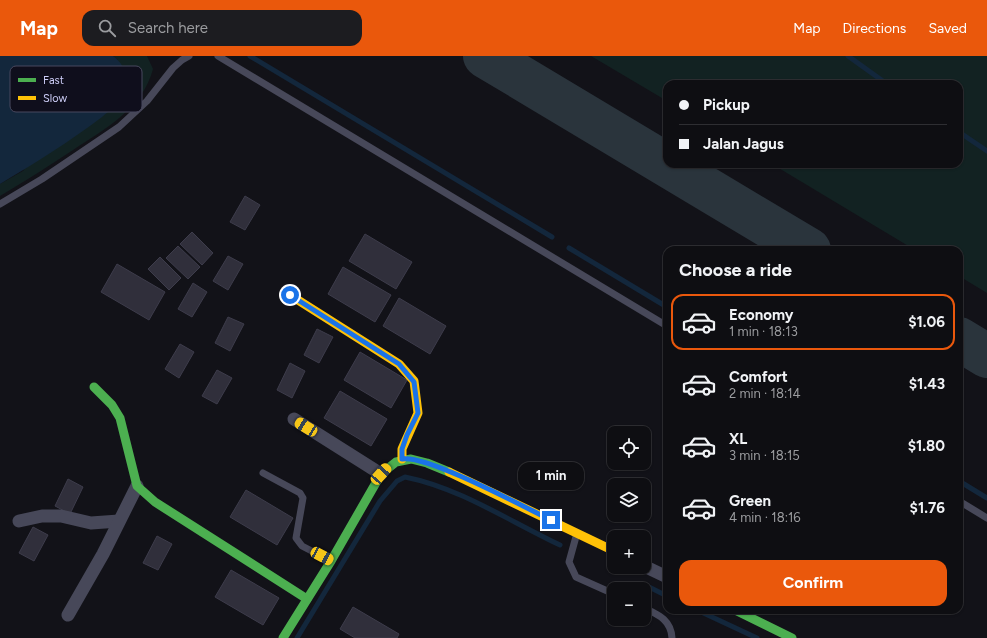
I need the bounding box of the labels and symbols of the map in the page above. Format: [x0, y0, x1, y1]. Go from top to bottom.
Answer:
legend [10, 66, 142, 112]
text: Fast [43, 74, 64, 87]
text: Slow [43, 92, 67, 105]
route start [281, 286, 299, 304]
car [293, 416, 319, 438]
car [369, 461, 393, 487]
callout: 1 min [518, 462, 584, 490]
route end [542, 511, 560, 529]
car [309, 545, 335, 567]

